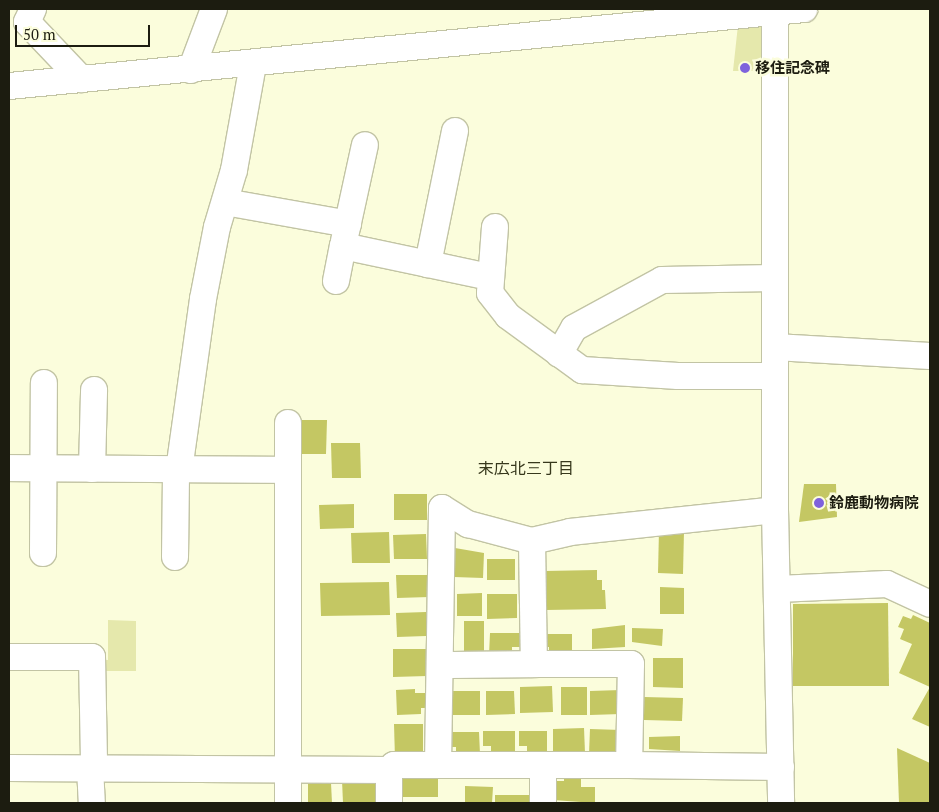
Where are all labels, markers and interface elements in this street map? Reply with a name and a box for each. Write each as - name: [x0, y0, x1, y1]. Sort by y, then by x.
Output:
- scale bar: [18, 15, 152, 47]
- text: 50 m: [23, 24, 56, 44]
- place label: 移住記念碑: [755, 59, 830, 77]
- marker: 移住記念碑: [739, 62, 751, 74]
- district label: 末広北三丁目: [478, 458, 574, 478]
- place label: 鈴鹿動物病院: [829, 494, 919, 512]
- marker: 鈴鹿動物病院: [813, 497, 825, 509]

